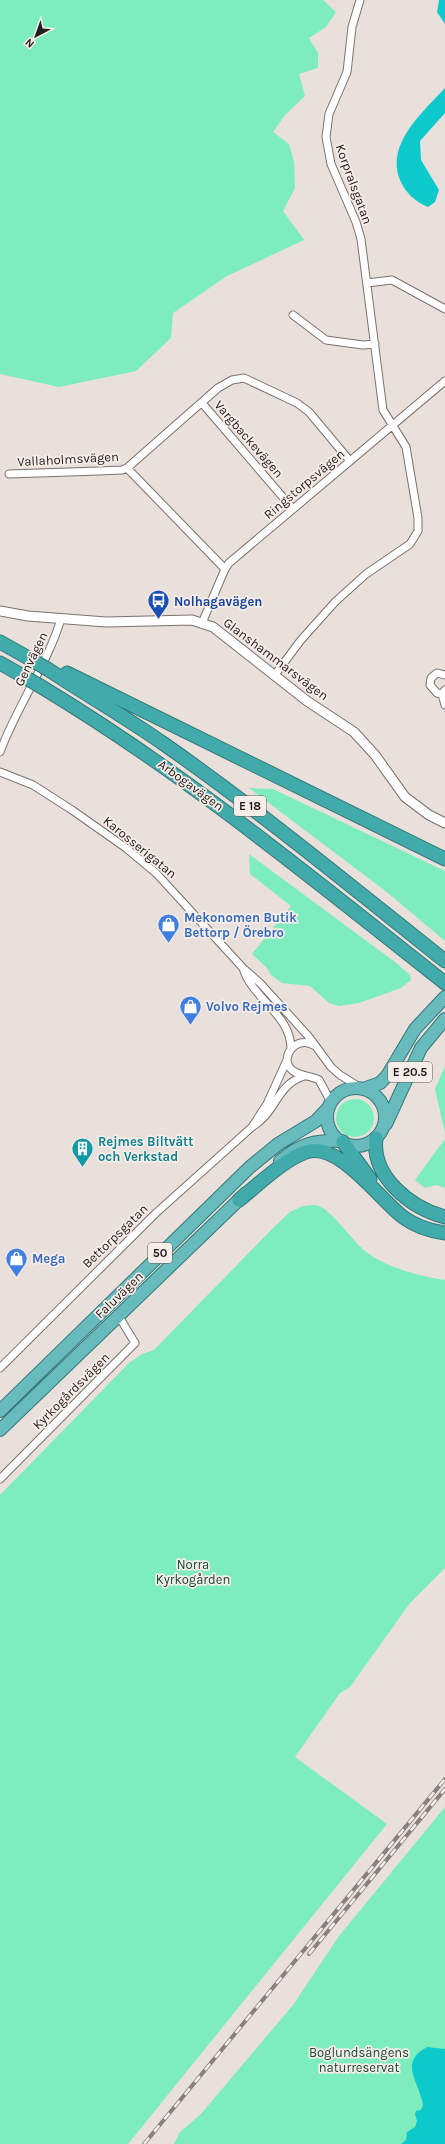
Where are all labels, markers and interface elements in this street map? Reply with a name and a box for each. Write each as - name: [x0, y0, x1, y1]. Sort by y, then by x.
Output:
- north arrow: [16, 16, 56, 56]
- text: N: [23, 36, 37, 51]
- street label: Korpralsgatan: [333, 142, 375, 226]
- street label: Vargbackevägen: [212, 397, 286, 481]
- street label: Ringstorpsvägen: [261, 446, 347, 522]
- street label: Vallaholmsvägen: [17, 449, 119, 469]
- bus stop icon: Nolhagavägen: [145, 588, 171, 621]
- place label: Nolhagavägen: [174, 594, 262, 609]
- street label: Glanshammarsvägen: [221, 615, 331, 703]
- street label: Genvägen: [11, 629, 51, 689]
- street label: Arbogavägen: [155, 756, 227, 814]
- road number: E 18: [234, 796, 266, 816]
- street label: Karosserigatan: [100, 813, 180, 881]
- place label: Mekonomen Butik Bettorp / Örebro: [184, 910, 297, 940]
- shop icon: Mekonomen Butik Bettorp / Örebro: [156, 911, 182, 944]
- shop icon: Volvo Rejmes: [177, 993, 203, 1026]
- place label: Volvo Rejmes: [206, 999, 288, 1014]
- road number: E 20.5: [388, 1062, 432, 1082]
- place label: Rejmes Biltvätt och Verkstad: [98, 1134, 193, 1164]
- building icon: Rejmes Biltvätt och Verkstad: [69, 1135, 95, 1168]
- street label: Bettorpsgatan: [79, 1201, 151, 1271]
- road number: 50: [148, 1243, 172, 1263]
- shop icon: Mega: [4, 1245, 30, 1278]
- place label: Mega: [32, 1251, 65, 1266]
- street label: Faluvägen: [92, 1269, 146, 1321]
- street label: Kyrkogårdsvägen: [30, 1350, 112, 1432]
- park label: Norra Kyrkogården: [156, 1557, 230, 1587]
- park label: Boglundsängens naturreservat: [309, 2045, 409, 2075]

